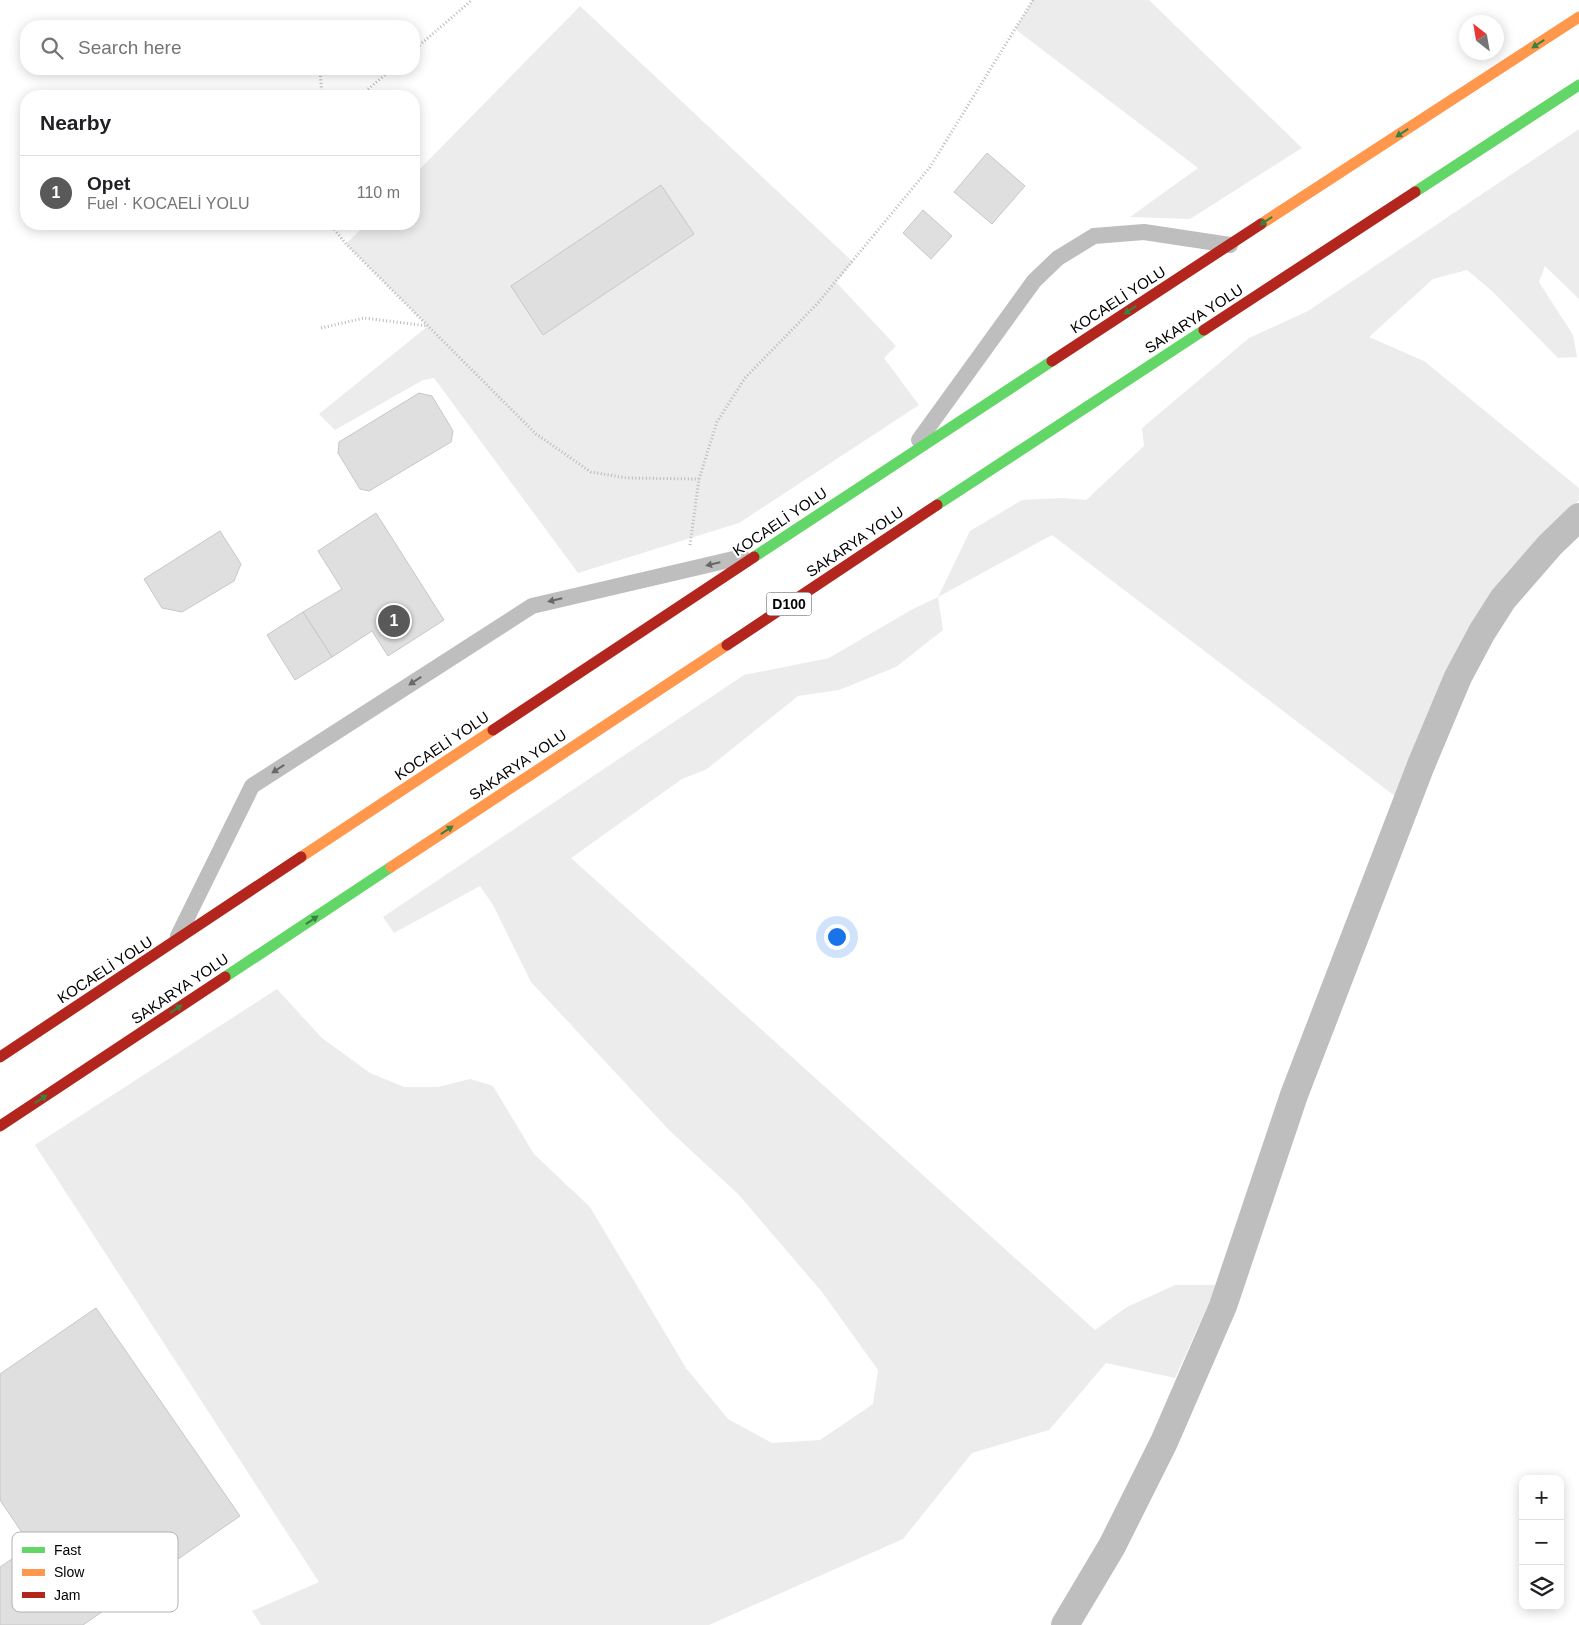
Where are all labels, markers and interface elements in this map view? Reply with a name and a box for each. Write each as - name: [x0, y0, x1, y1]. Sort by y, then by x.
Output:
- north arrow: [1459, 15, 1504, 60]
- search box: [20, 20, 420, 75]
- icon: search: [38, 34, 66, 62]
- text: Search here: [78, 37, 182, 58]
- one-way arrow: [1531, 39, 1545, 49]
- text: Nearby: [40, 111, 111, 134]
- one-way arrow: [1395, 128, 1409, 137]
- text: Opet: [87, 173, 130, 194]
- text: 1: [52, 184, 60, 201]
- text: 110 m: [357, 184, 400, 201]
- text: Fuel · KOCAELİ YOLU: [87, 195, 249, 212]
- one-way arrow: [1259, 217, 1273, 226]
- street label: KOCAELİ YOLU: [1067, 263, 1168, 337]
- street label: SAKARYA YOLU: [1142, 281, 1246, 357]
- one-way arrow: [1123, 305, 1137, 315]
- street label: KOCAELİ YOLU: [729, 484, 830, 559]
- street label: SAKARYA YOLU: [803, 503, 906, 580]
- one-way arrow: [706, 560, 721, 568]
- road number: D100: [766, 592, 812, 616]
- one-way arrow: [547, 596, 562, 604]
- pin: 1: [378, 602, 410, 640]
- one-way arrow: [408, 676, 422, 686]
- street label: KOCAELİ YOLU: [391, 708, 492, 783]
- street label: SAKARYA YOLU: [466, 726, 569, 803]
- one-way arrow: [272, 764, 285, 773]
- one-way arrow: [440, 825, 454, 835]
- one-way arrow: [305, 915, 318, 924]
- your location: [824, 924, 850, 950]
- street label: KOCAELİ YOLU: [54, 933, 155, 1007]
- street label: SAKARYA YOLU: [128, 950, 231, 1027]
- one-way arrow: [169, 1004, 183, 1014]
- one-way arrow: [34, 1094, 47, 1104]
- map controls: [1519, 1475, 1564, 1610]
- button: +: [1519, 1475, 1564, 1520]
- button: −: [1519, 1520, 1564, 1565]
- legend: [12, 1532, 178, 1612]
- text: Fast: [54, 1542, 81, 1558]
- text: Slow: [54, 1564, 85, 1580]
- button: layers: [1519, 1565, 1564, 1610]
- text: Jam: [54, 1587, 80, 1603]

